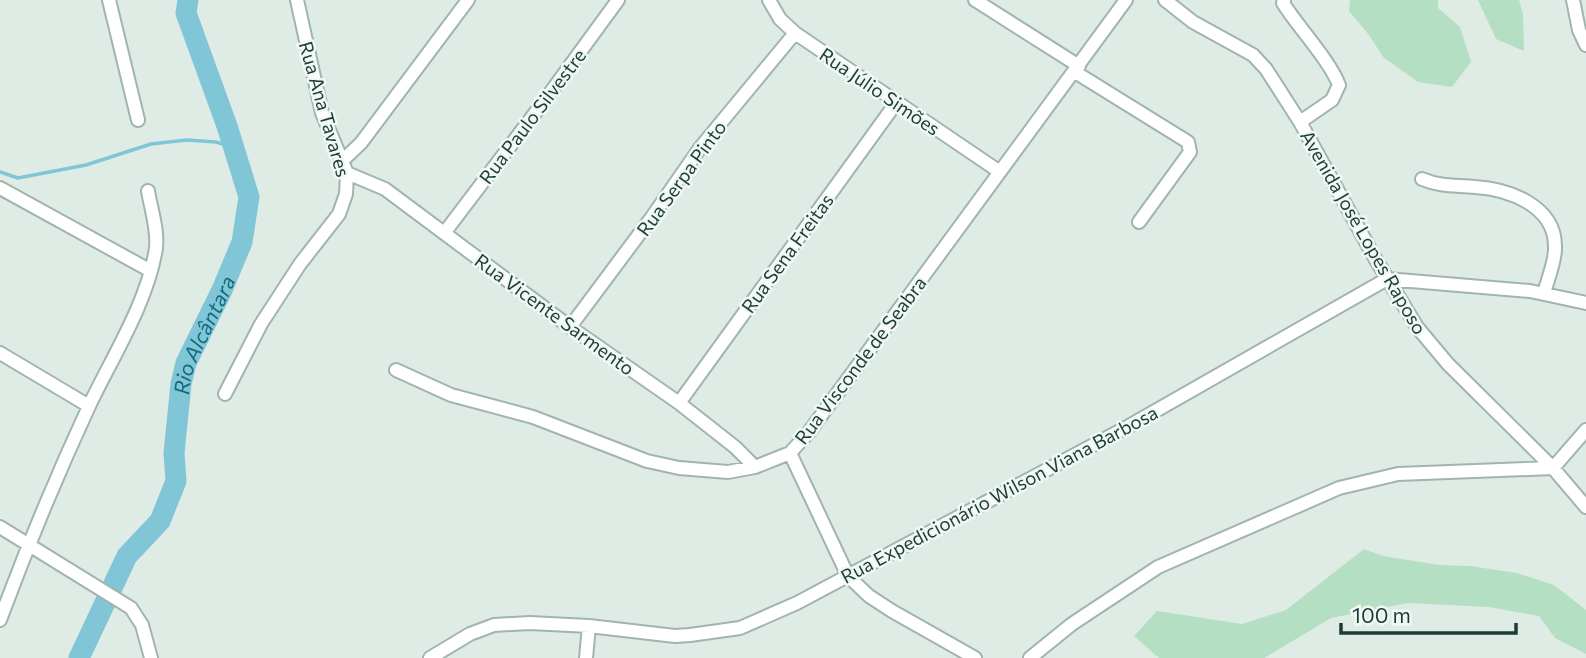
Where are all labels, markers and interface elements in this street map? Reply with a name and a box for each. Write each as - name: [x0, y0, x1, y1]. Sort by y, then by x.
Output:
- street label: Rua Ana Tavares: [295, 39, 355, 179]
- street label: Rua Júlio Simões: [815, 42, 945, 140]
- street label: Rua Paulo Silvestre: [474, 44, 590, 188]
- street label: Rua Serpa Pinto: [631, 116, 731, 240]
- street label: Avenida José Lopes Raposo: [1296, 126, 1432, 338]
- street label: Rua Sena Freitas: [736, 189, 838, 317]
- street label: Rua Vicente Sarmento: [471, 248, 639, 380]
- water label: Rio Alcântara: [168, 272, 239, 396]
- street label: Rua Visconde de Seabra: [789, 272, 931, 448]
- street label: Rua Expedicionário Wilson Viana Barbosa: [836, 400, 1162, 588]
- scale bar: [1341, 592, 1516, 636]
- text: 100 m: [1352, 602, 1411, 627]

